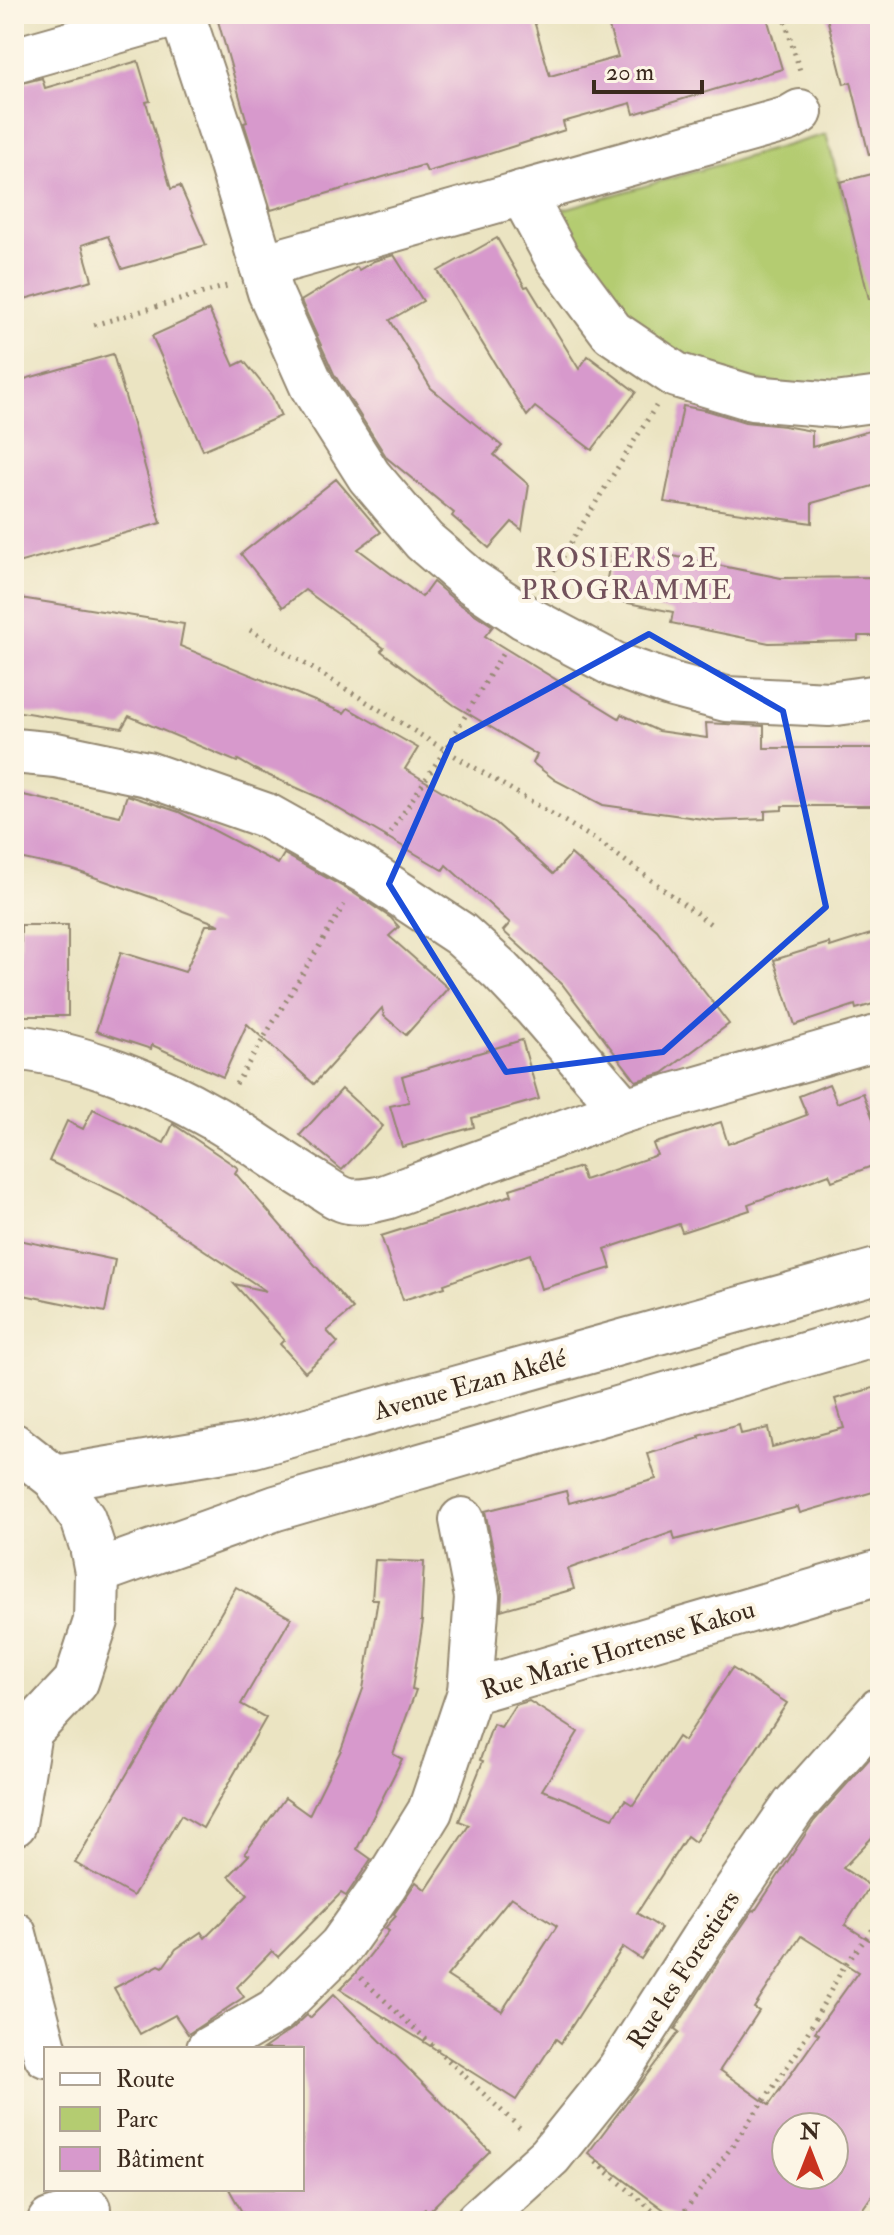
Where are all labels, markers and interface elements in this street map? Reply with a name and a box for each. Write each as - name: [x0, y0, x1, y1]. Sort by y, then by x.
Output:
- scale bar: [594, 44, 702, 94]
- text: 20 m: [606, 57, 655, 88]
- district label: ROSIERS 2E PROGRAMME: [521, 541, 733, 608]
- street label: Avenue Ezan Akélé: [369, 1342, 570, 1428]
- street label: Rue Marie Hortense Kakou: [477, 1593, 759, 1707]
- street label: Rue les Forestiers: [621, 1885, 747, 2055]
- legend: [44, 2047, 304, 2191]
- text: Route: [116, 2064, 175, 2095]
- text: Parc: [116, 2104, 158, 2135]
- north arrow: [770, 2111, 850, 2191]
- text: N: [799, 2118, 820, 2146]
- text: Bâtiment: [116, 2144, 205, 2175]

